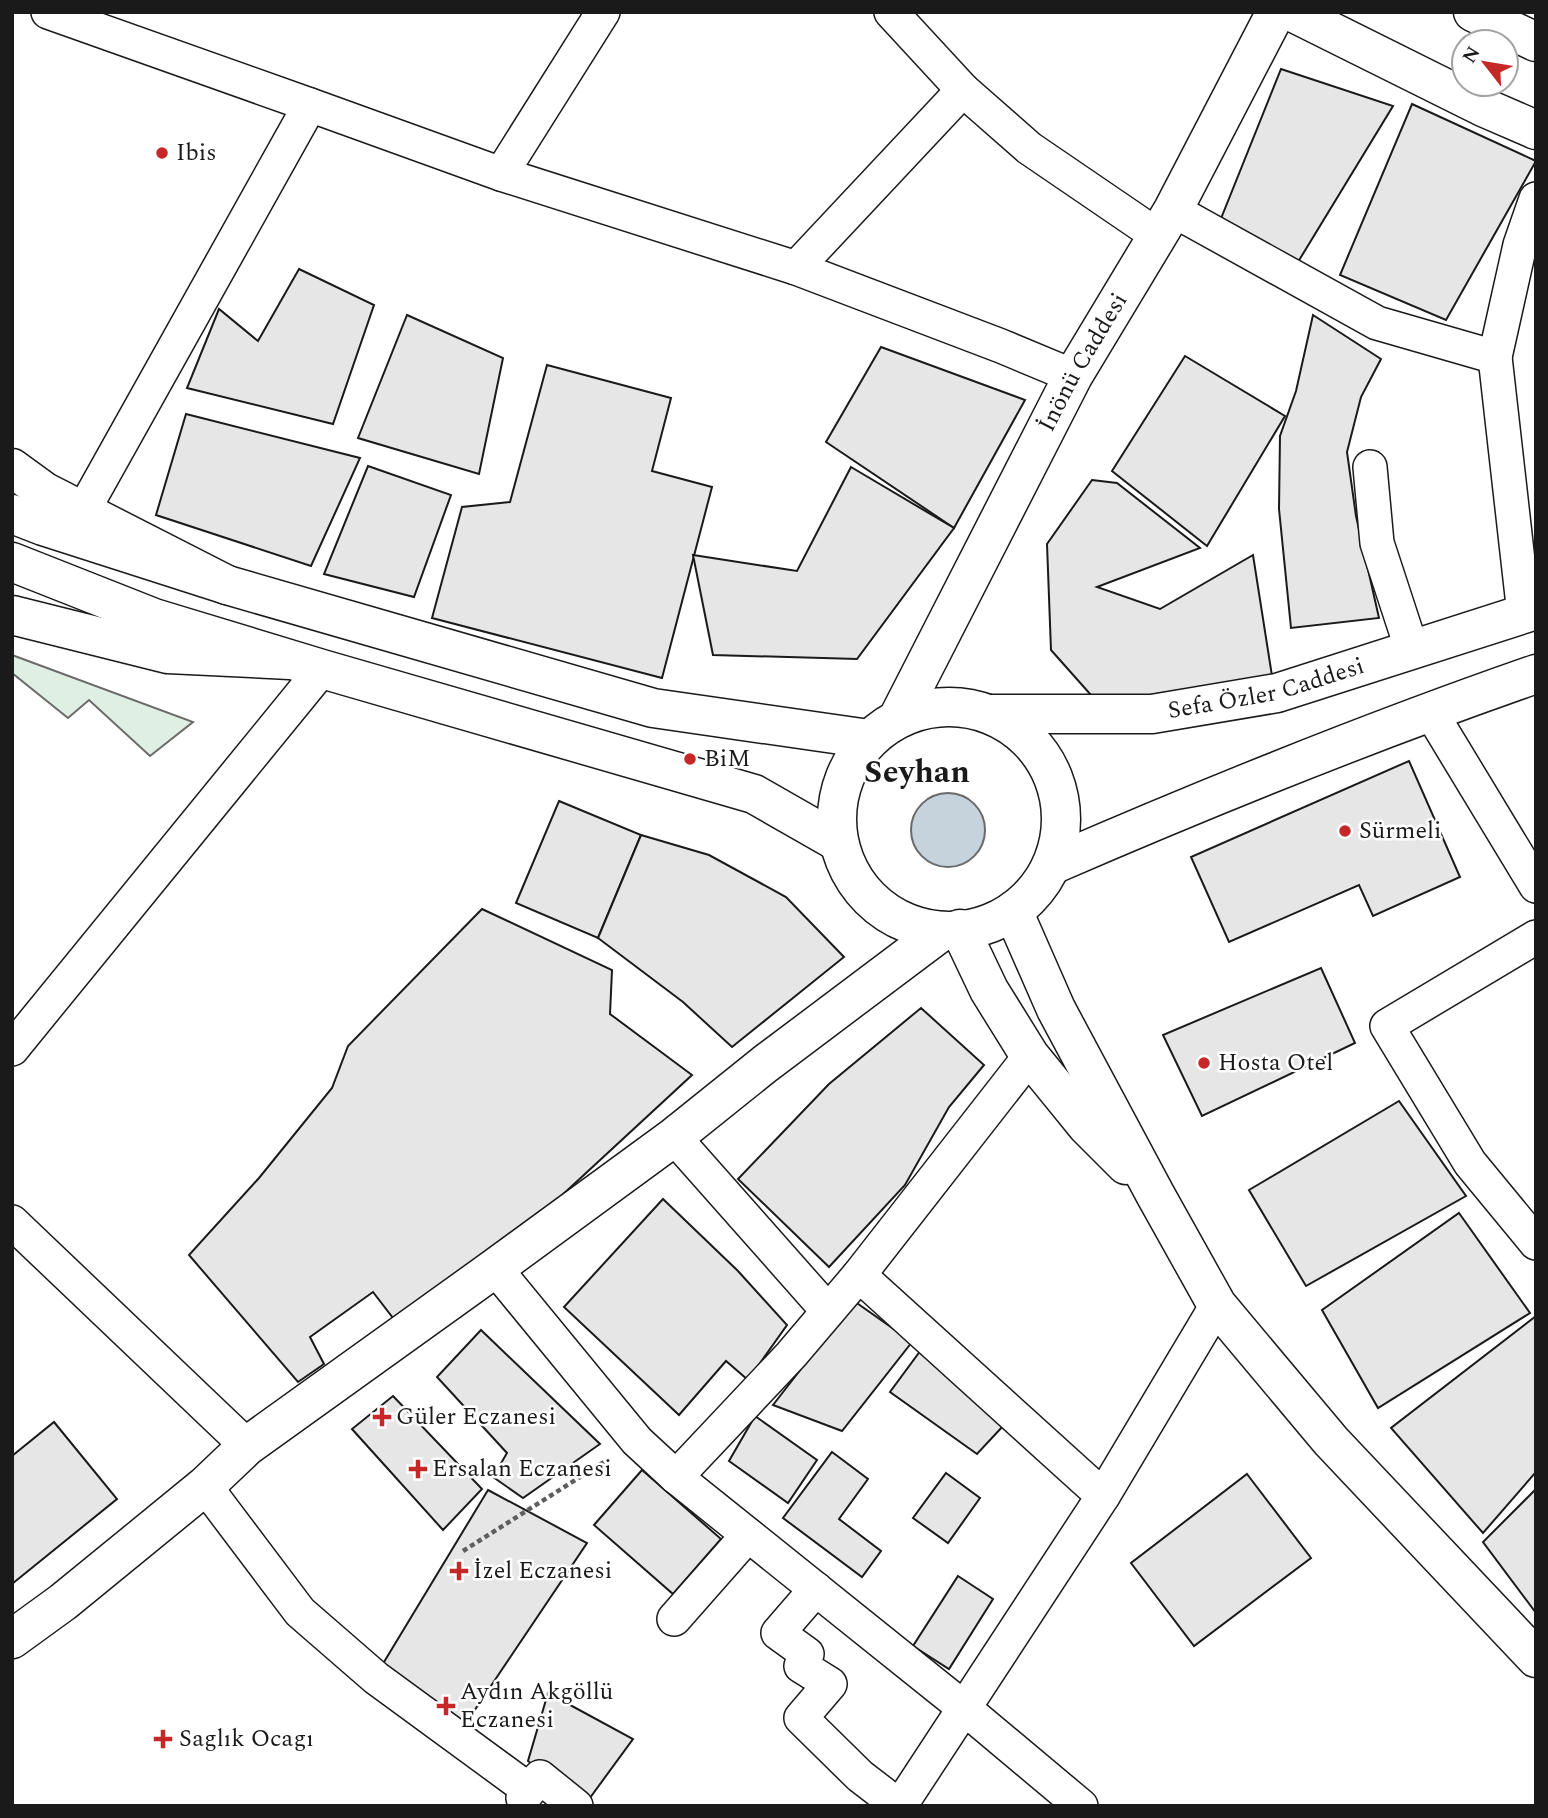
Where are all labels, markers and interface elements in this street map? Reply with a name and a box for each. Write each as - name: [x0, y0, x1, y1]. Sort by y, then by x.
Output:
- north arrow: [1450, 28, 1520, 98]
- text: N: [1455, 41, 1488, 69]
- place label: Ibis: [176, 135, 217, 171]
- marker: Ibis: [154, 145, 170, 161]
- street label: İnönü Caddesi: [1029, 286, 1137, 438]
- street label: Sefa Özler Caddesi: [1165, 648, 1369, 729]
- place label: BiM: [704, 741, 750, 777]
- district label: Seyhan: [864, 748, 970, 797]
- marker: BiM: [682, 751, 698, 767]
- place label: Sürmeli: [1359, 813, 1442, 849]
- marker: Sürmeli: [1337, 823, 1353, 839]
- place label: Hosta Otel: [1218, 1045, 1333, 1081]
- marker: Hosta Otel: [1196, 1055, 1212, 1071]
- place label: Güler Eczanesi: [396, 1399, 556, 1435]
- marker: Güler Eczanesi: [374, 1409, 390, 1425]
- place label: Ersalan Eczanesi: [432, 1451, 612, 1487]
- marker: Ersalan Eczanesi: [410, 1461, 426, 1477]
- place label: İzel Eczanesi: [473, 1553, 612, 1589]
- marker: İzel Eczanesi: [451, 1563, 467, 1579]
- place label: Aydın Akgöllü Eczanesi: [460, 1674, 613, 1738]
- marker: Aydın Akgöllü Eczanesi: [438, 1698, 454, 1714]
- place label: Saglık Ocagı: [179, 1721, 314, 1757]
- marker: Saglık Ocagı: [153, 1729, 173, 1749]

